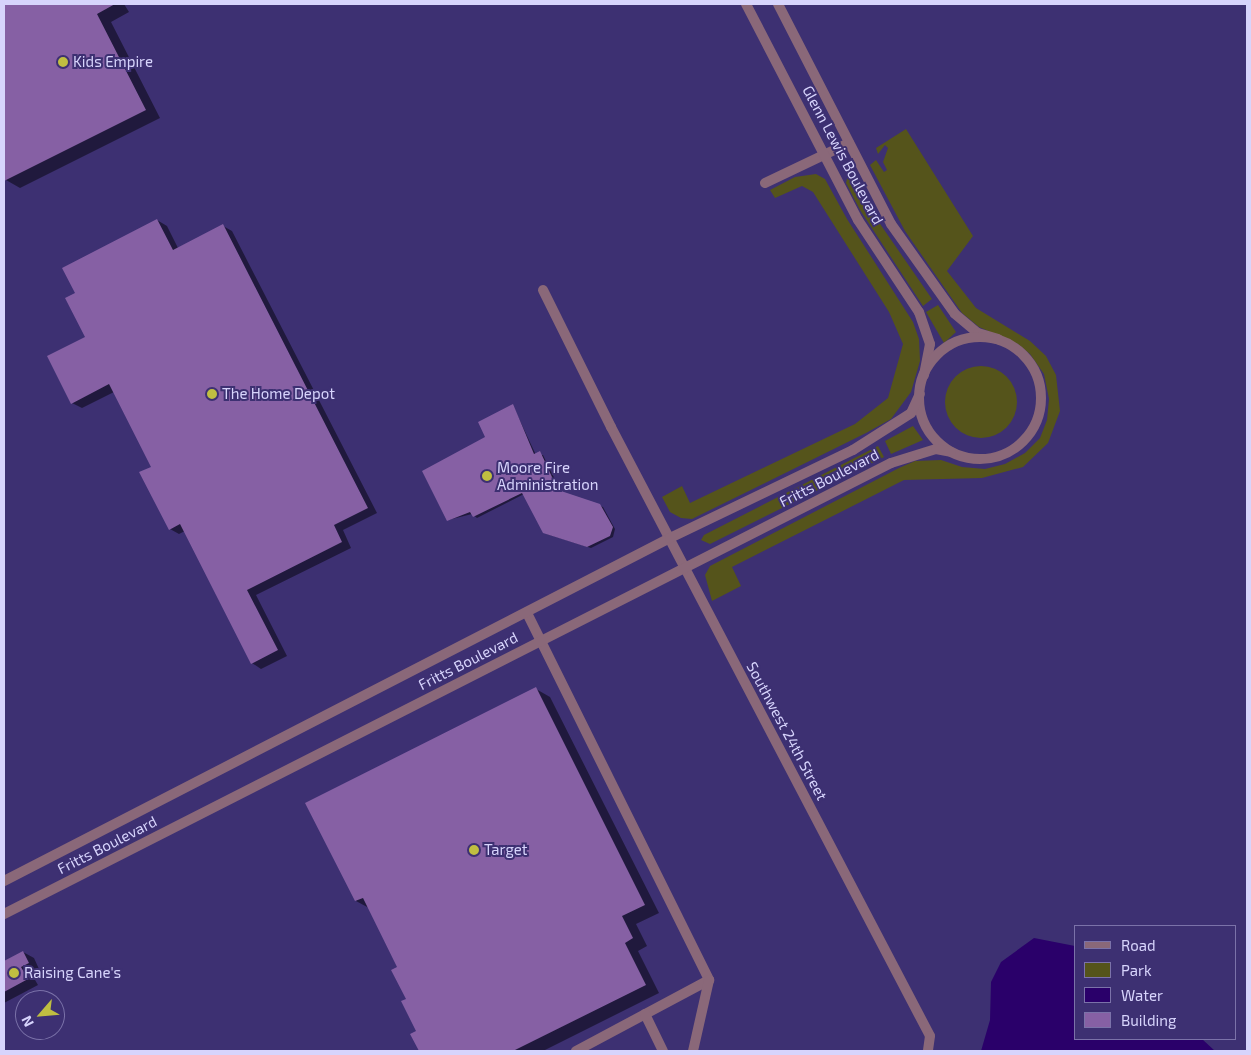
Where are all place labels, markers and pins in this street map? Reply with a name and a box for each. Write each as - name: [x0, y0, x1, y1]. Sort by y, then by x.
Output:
- place label: Kids Empire: [73, 53, 153, 71]
- marker: Kids Empire: [57, 56, 69, 68]
- place label: The Home Depot: [222, 385, 335, 403]
- marker: The Home Depot: [206, 388, 218, 400]
- place label: Moore Fire Administration: [497, 458, 598, 493]
- marker: Moore Fire Administration: [481, 470, 493, 482]
- place label: Target: [484, 841, 528, 859]
- marker: Target: [468, 844, 480, 856]
- place label: Raising Cane's: [24, 964, 121, 982]
- marker: Raising Cane's: [8, 967, 20, 979]

